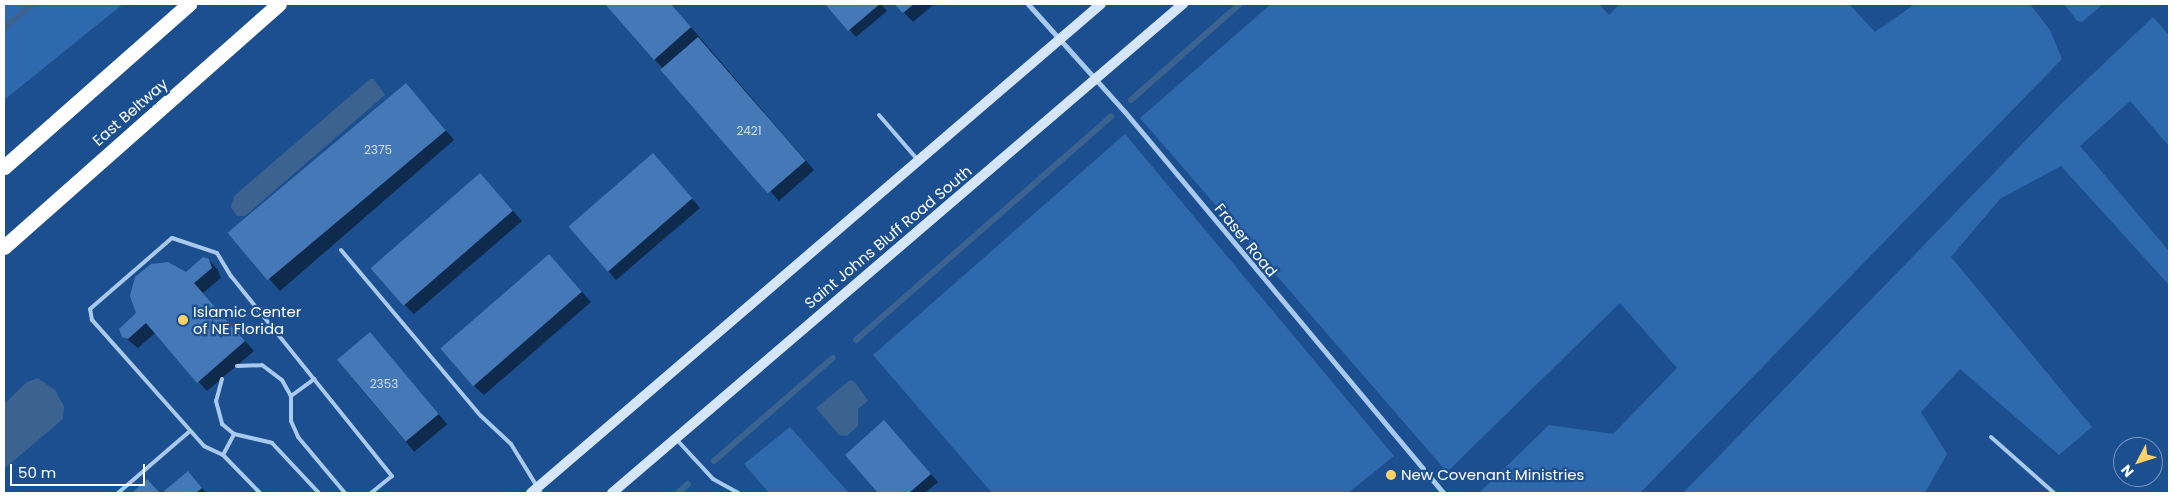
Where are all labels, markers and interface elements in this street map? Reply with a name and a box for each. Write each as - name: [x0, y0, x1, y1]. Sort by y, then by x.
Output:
- street label: East Beltway: [89, 74, 171, 150]
- house number: 2421: [736, 124, 762, 138]
- house number: 2375: [364, 143, 392, 157]
- street label: Saint Johns Bluff Road South: [801, 162, 975, 312]
- street label: Fraser Road: [1211, 200, 1281, 280]
- place label: Islamic Center of NE Florida: [193, 302, 301, 337]
- marker: Islamic Center of NE Florida: [177, 314, 189, 326]
- house number: 2353: [370, 377, 398, 391]
- north arrow: [2113, 437, 2163, 487]
- scale bar: [12, 454, 148, 486]
- text: N: [2116, 461, 2138, 481]
- text: 50 m: [18, 462, 56, 483]
- place label: New Covenant Ministries: [1401, 466, 1584, 484]
- marker: New Covenant Ministries: [1385, 469, 1397, 481]

